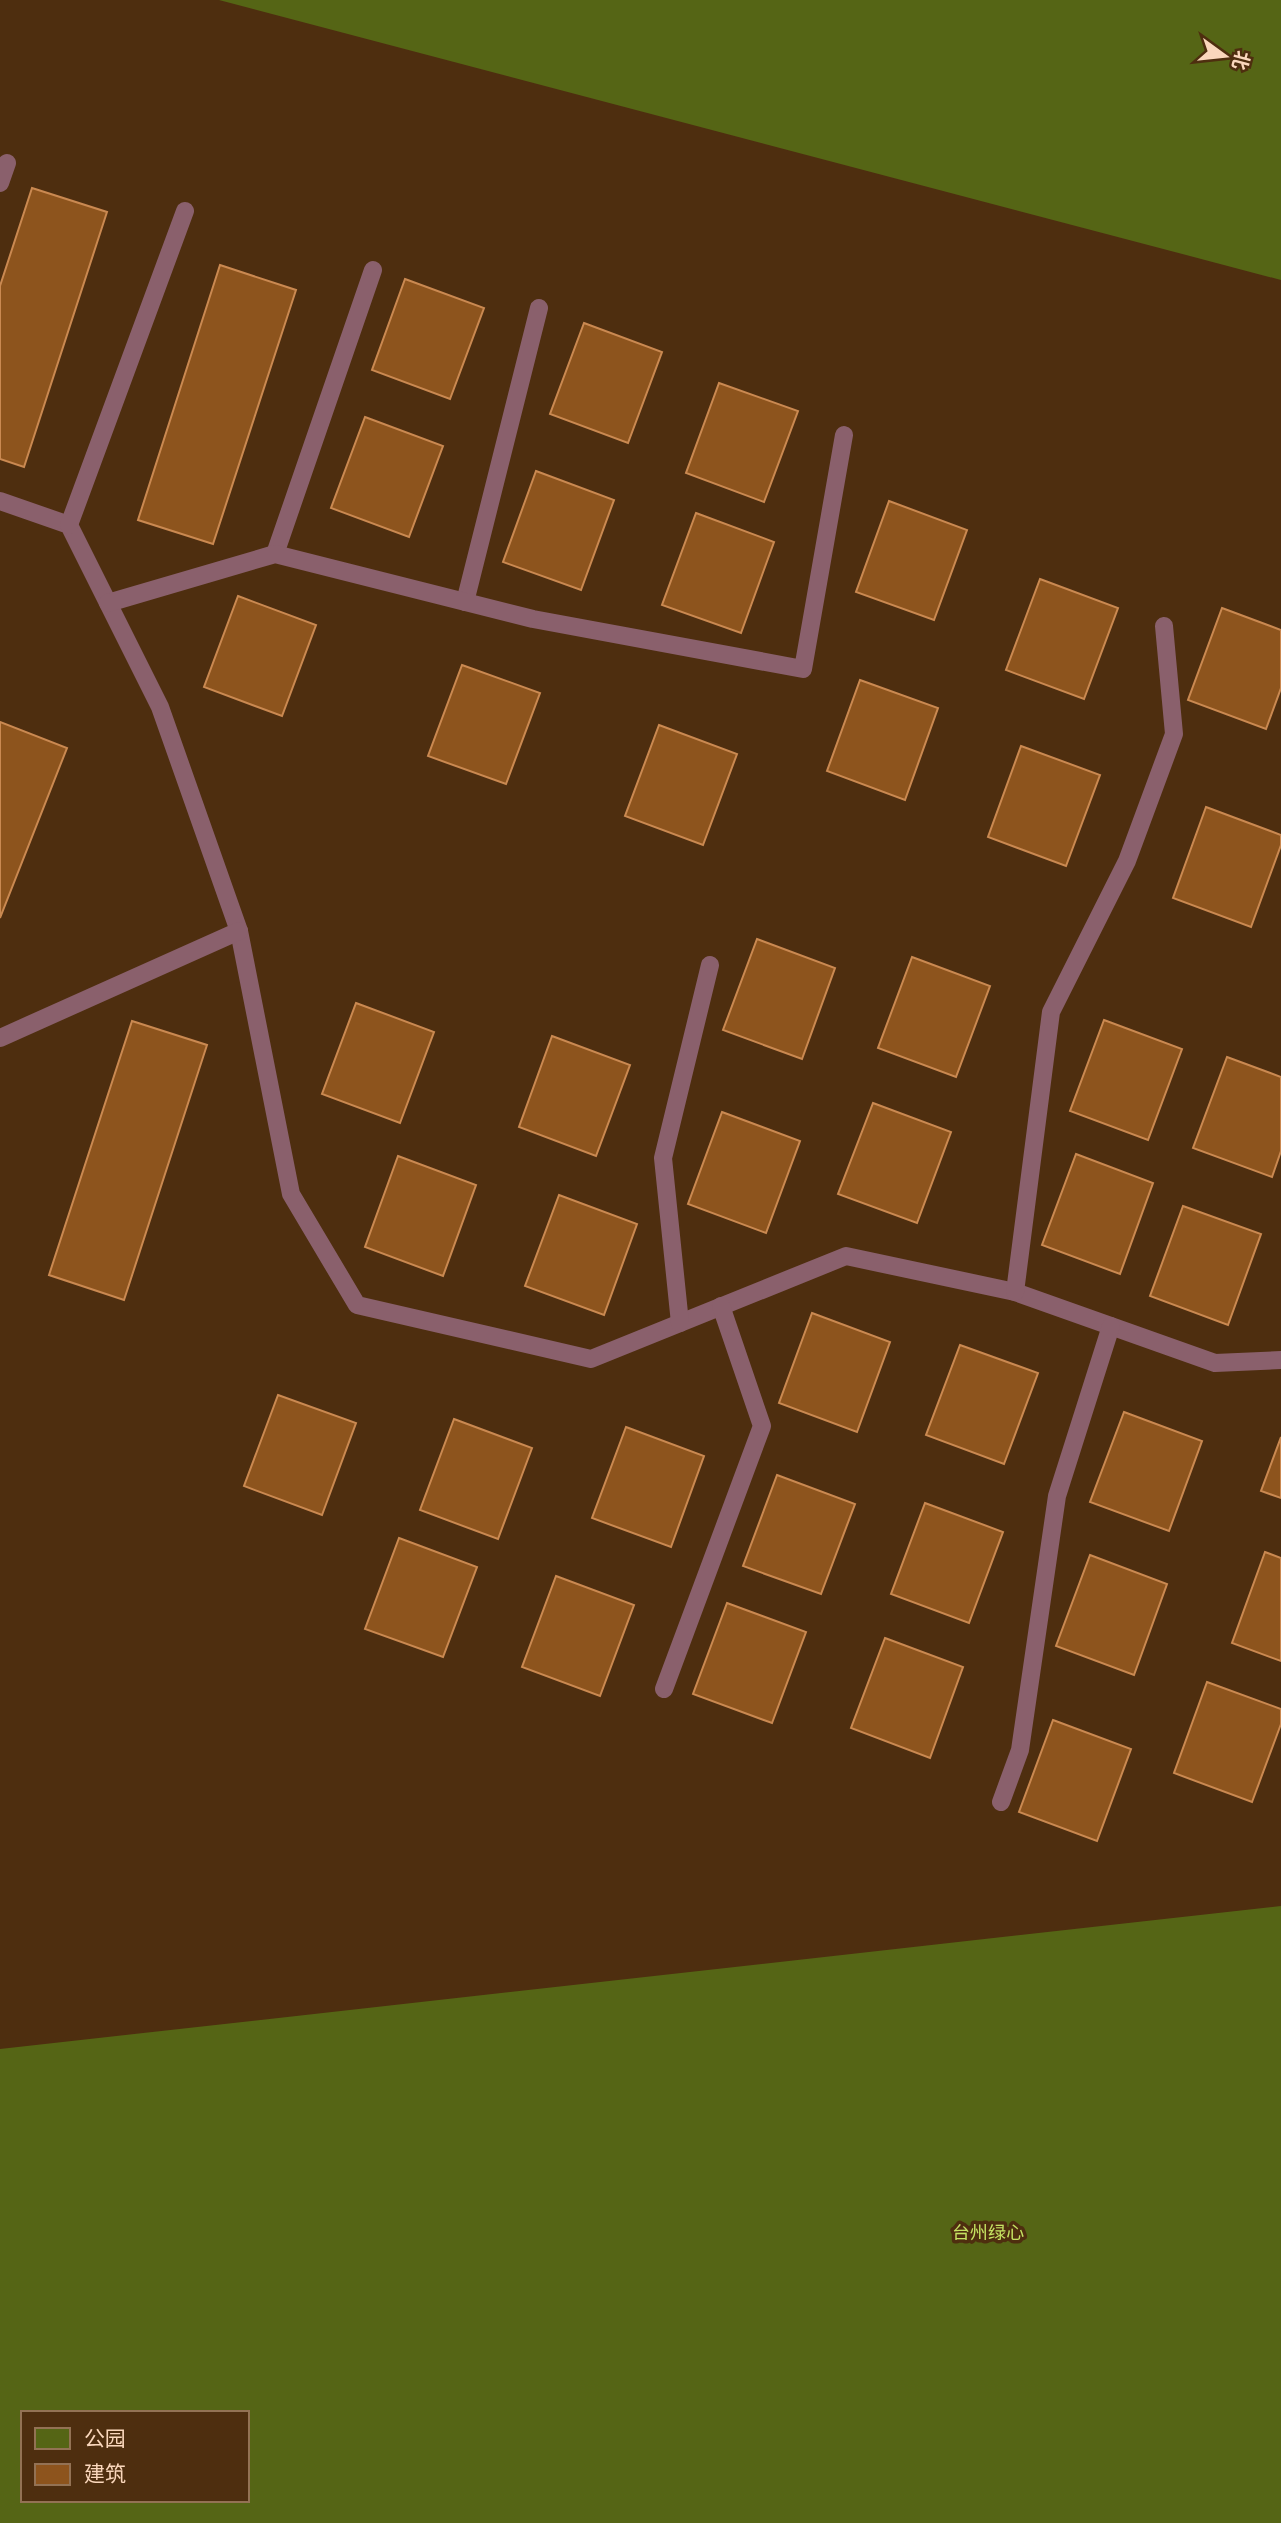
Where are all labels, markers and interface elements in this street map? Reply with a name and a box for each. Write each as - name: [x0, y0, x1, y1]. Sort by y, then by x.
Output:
- north arrow: [1190, 21, 1260, 91]
- text: 北: [1226, 48, 1256, 73]
- park label: 台州绿心: [952, 2220, 1024, 2244]
- legend: [21, 2411, 248, 2502]
- text: 公园: [84, 2424, 126, 2452]
- text: 建筑: [84, 2459, 126, 2487]

